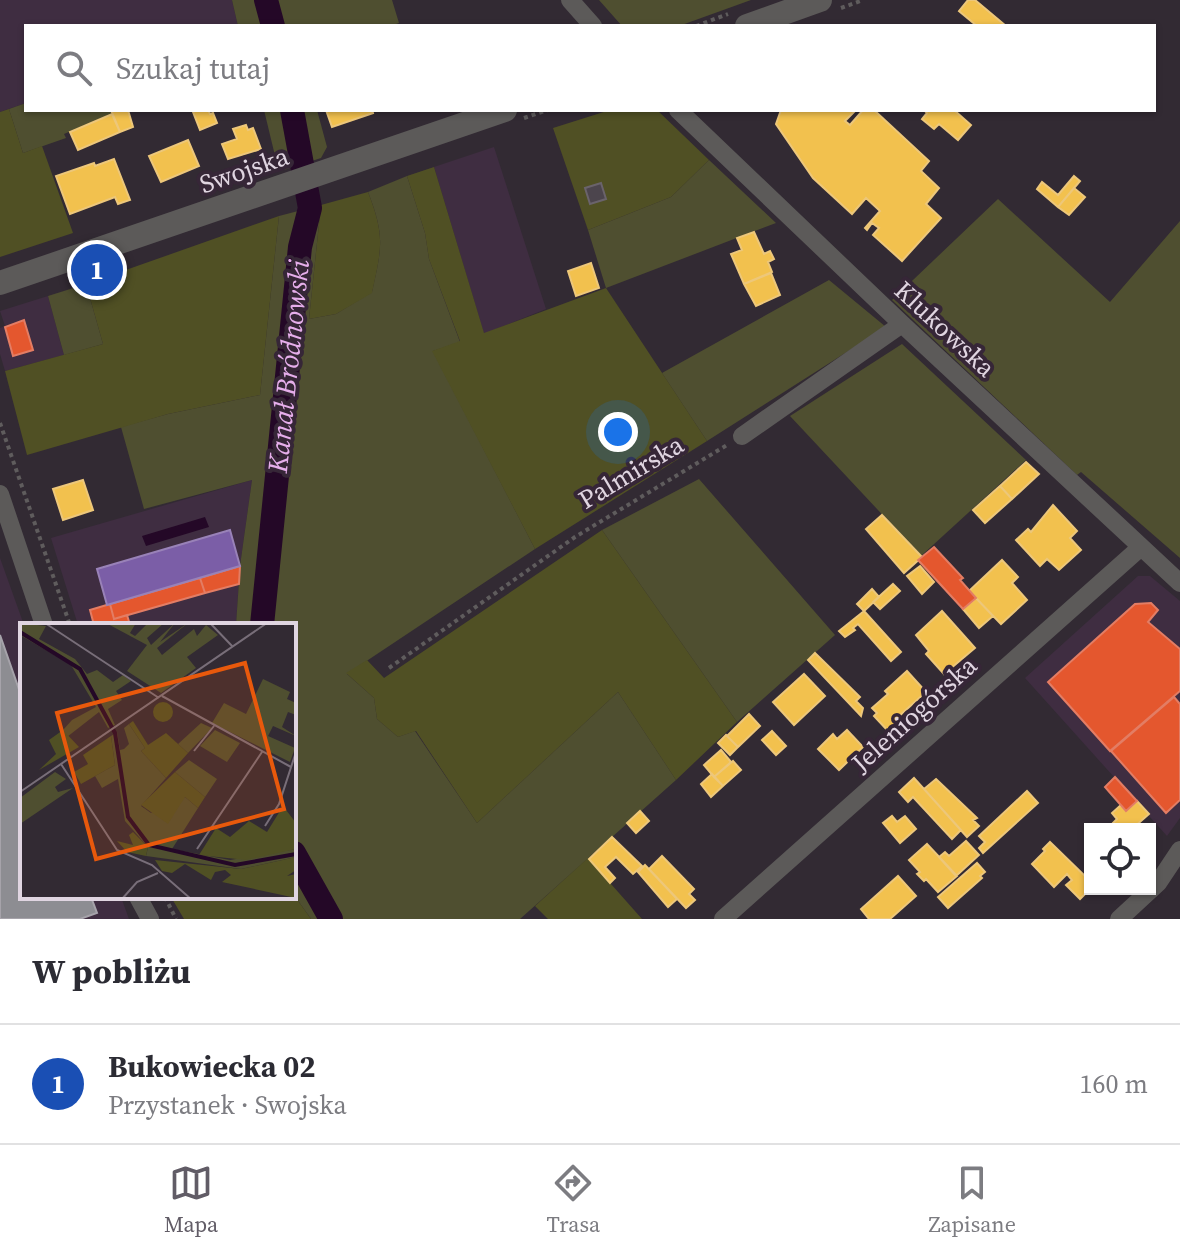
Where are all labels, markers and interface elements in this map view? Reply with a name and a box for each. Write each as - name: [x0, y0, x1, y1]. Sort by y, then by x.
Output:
- search box: [24, 24, 1156, 112]
- icon: search: [52, 46, 96, 90]
- text: Szukaj tutaj: [116, 48, 270, 89]
- street label: Swojska: [195, 138, 294, 202]
- pin: 1: [71, 240, 123, 300]
- water label: Kanał Bródnowski: [258, 257, 318, 476]
- street label: Klukowska: [887, 273, 1004, 386]
- your location: [598, 412, 638, 452]
- street label: Palmirska: [572, 426, 691, 517]
- inset map: [20, 623, 296, 899]
- street label: Jeleniogórska: [843, 647, 985, 781]
- map controls: [1084, 823, 1156, 895]
- button: locate: [1084, 823, 1156, 895]
- text: W pobliżu: [32, 948, 191, 994]
- text: Bukowiecka 02: [108, 1046, 316, 1087]
- text: 1: [51, 1066, 65, 1102]
- text: 160 m: [1080, 1066, 1148, 1102]
- text: Przystanek · Swojska: [108, 1087, 347, 1123]
- tab: Mapa: [164, 1161, 218, 1239]
- tab: Trasa: [547, 1161, 600, 1239]
- tab: Zapisane: [928, 1161, 1016, 1239]

